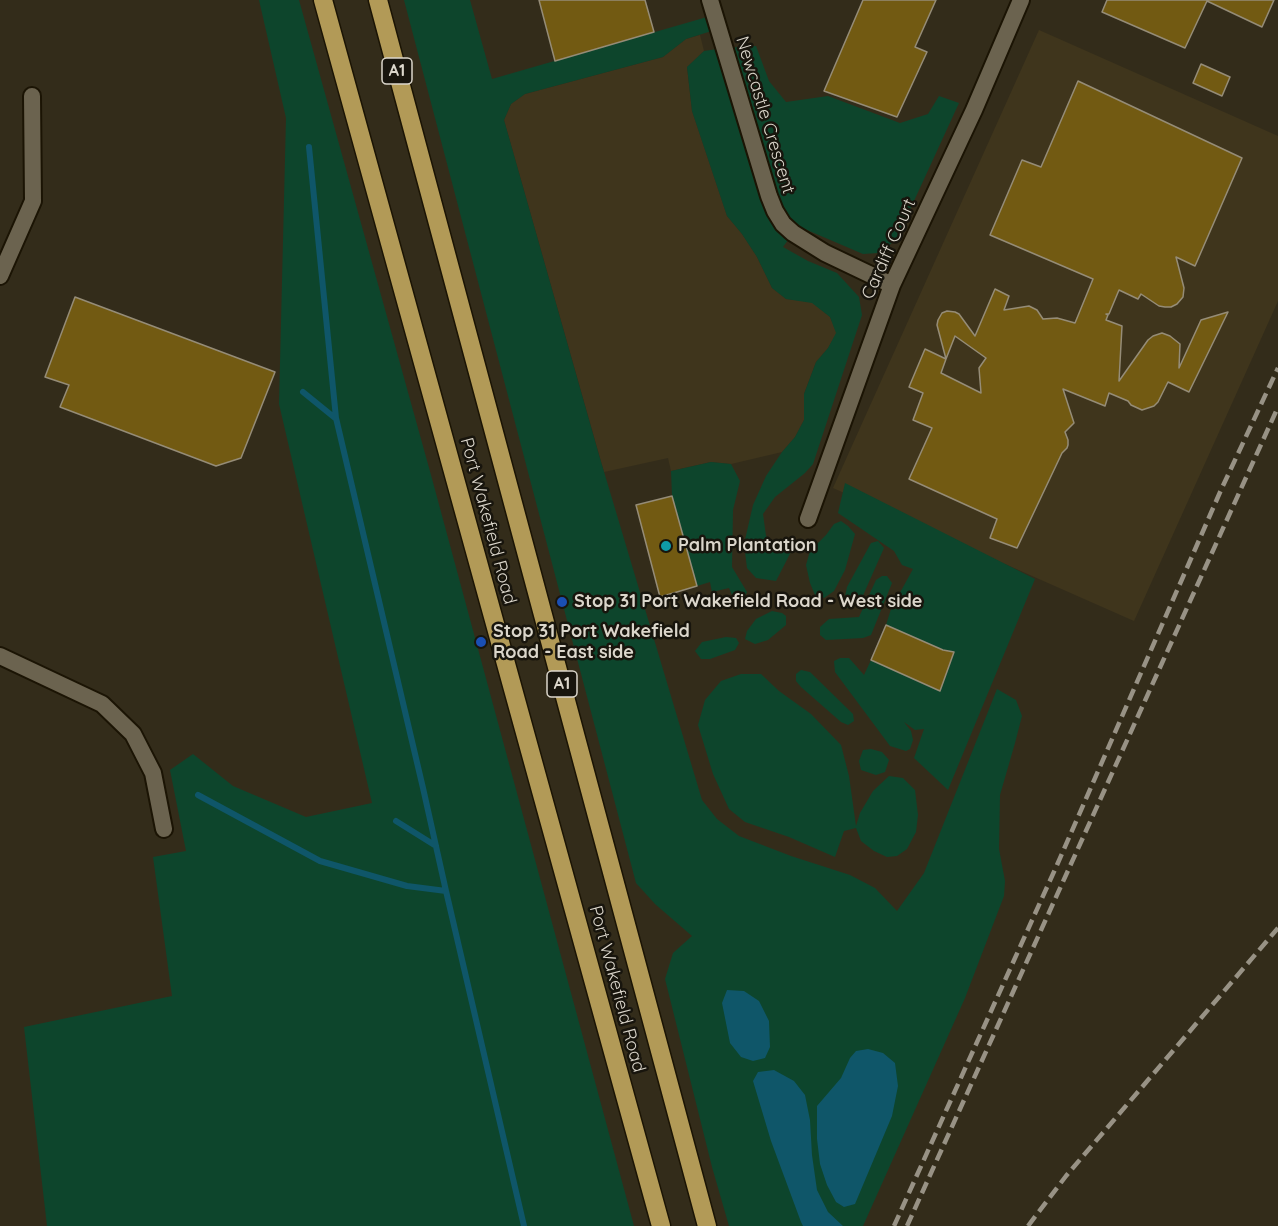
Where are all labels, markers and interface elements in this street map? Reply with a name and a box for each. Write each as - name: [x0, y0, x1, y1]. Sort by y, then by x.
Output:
- street label: Newcastle Crescent: [731, 34, 799, 196]
- road number: A1: [382, 58, 412, 84]
- street label: Cardiff Court: [857, 195, 921, 303]
- street label: Port Wakefield Road: [455, 435, 521, 607]
- place label: Palm Plantation: [678, 535, 817, 557]
- marker: Palm Plantation: [659, 539, 673, 553]
- place label: Stop 31 Port Wakefield Road - West side: [574, 591, 922, 613]
- marker: Stop 31 Port Wakefield Road - West side: [555, 595, 569, 609]
- place label: Stop 31 Port Wakefield Road - East side: [493, 621, 690, 664]
- marker: Stop 31 Port Wakefield Road - East side: [474, 635, 488, 649]
- road number: A1: [547, 671, 577, 697]
- street label: Port Wakefield Road: [584, 903, 650, 1075]

